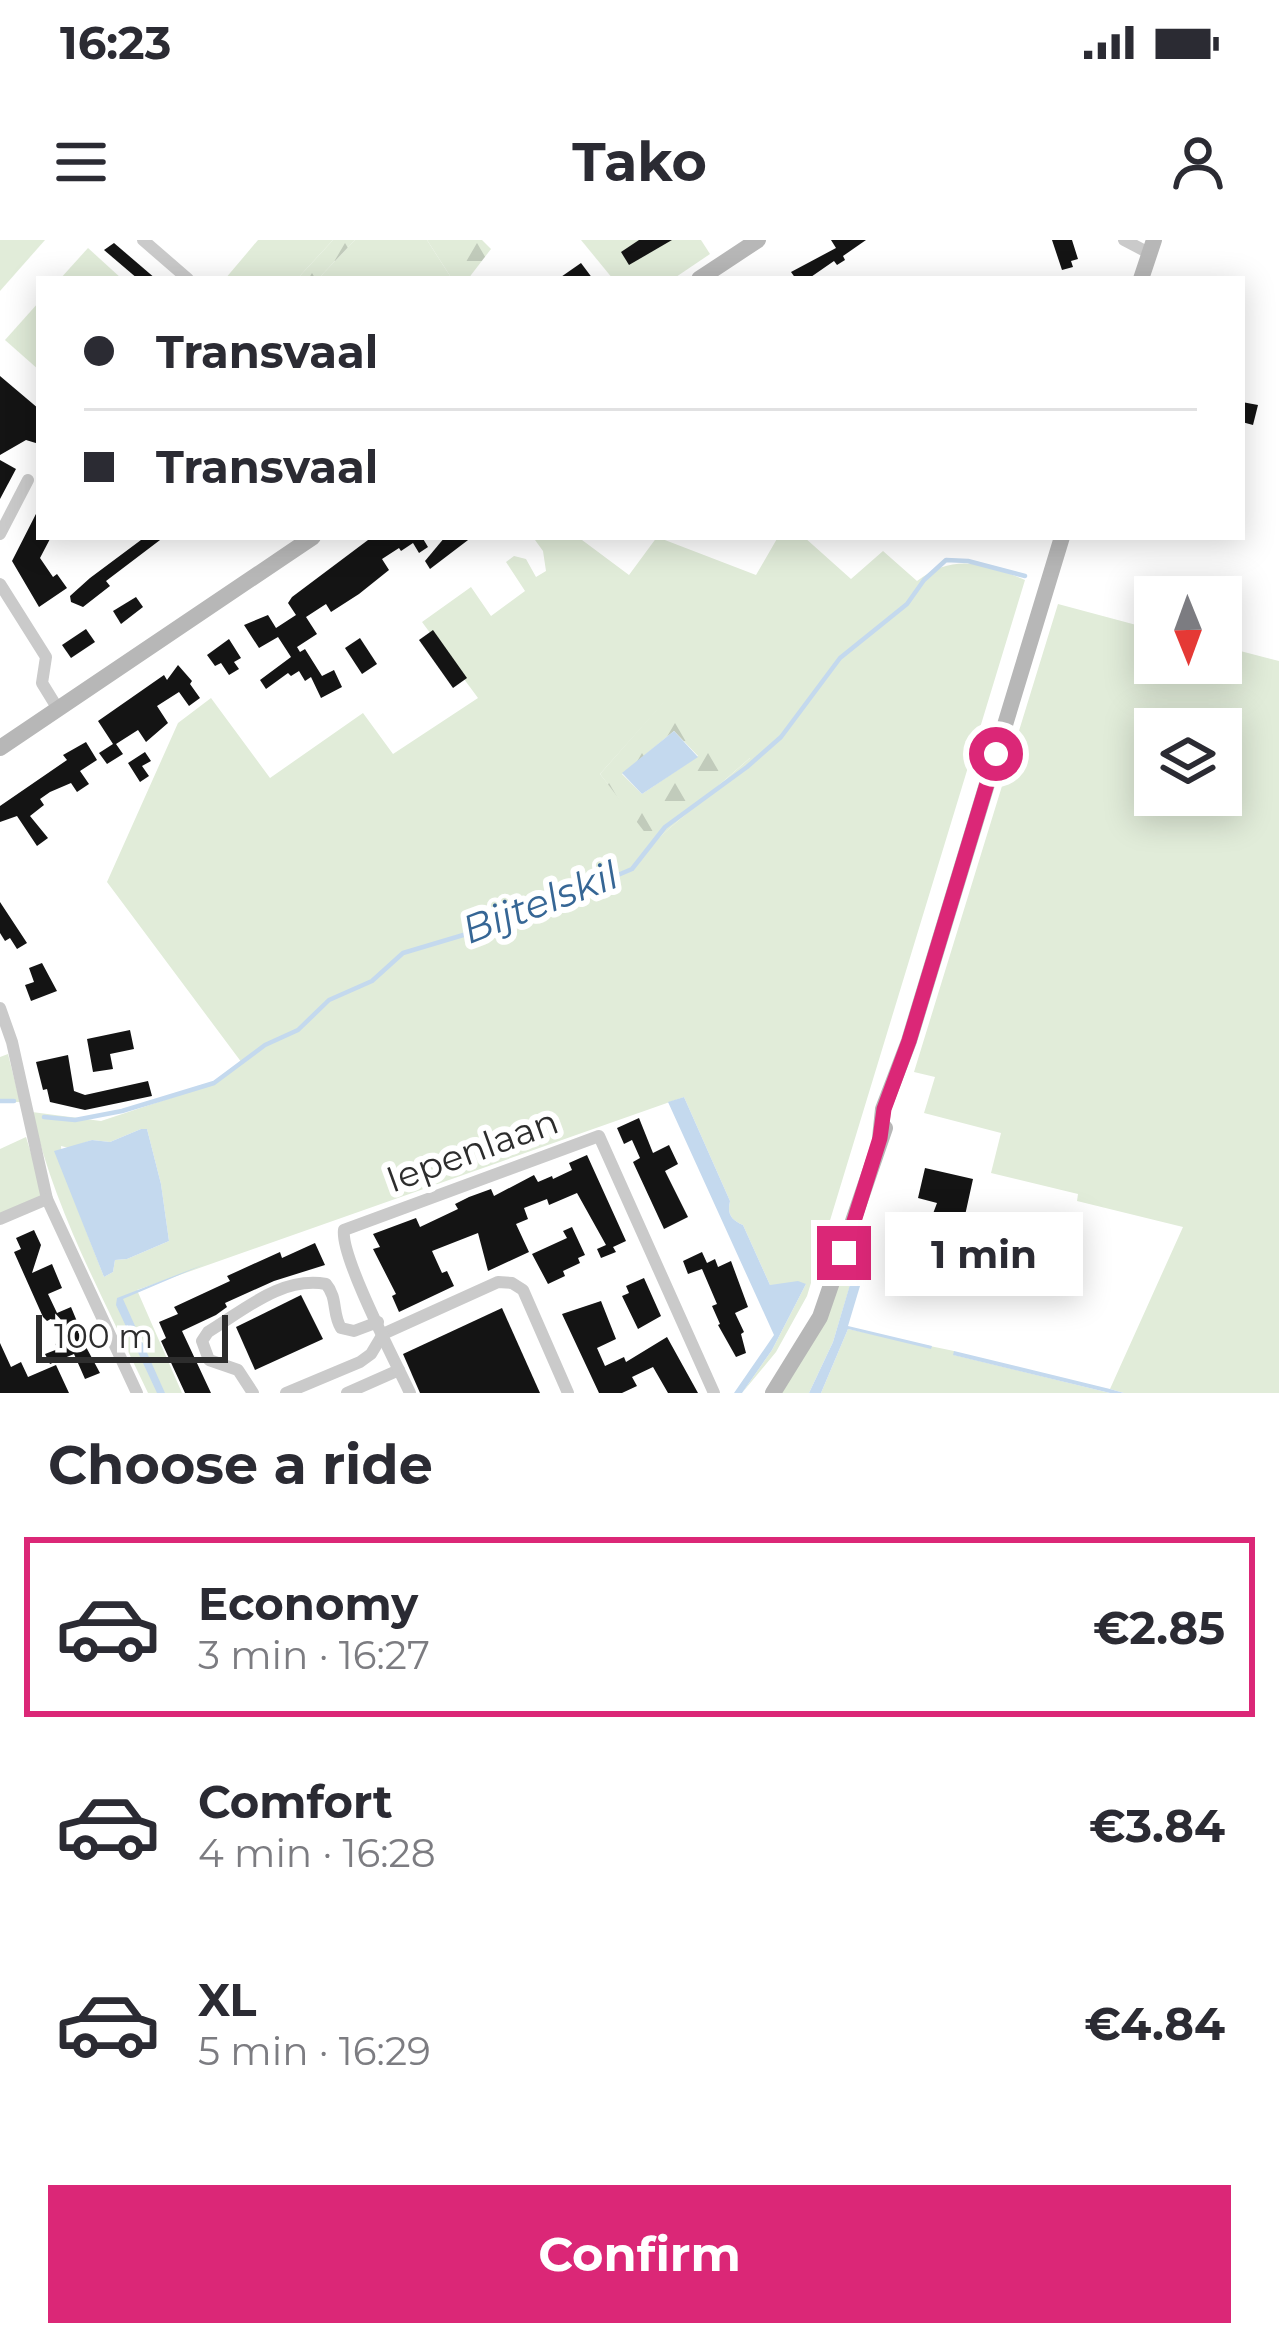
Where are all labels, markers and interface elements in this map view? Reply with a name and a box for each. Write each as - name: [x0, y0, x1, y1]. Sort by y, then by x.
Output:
- text: 16:23: [60, 15, 171, 70]
- icon: menu: [48, 129, 114, 195]
- text: Tako: [572, 129, 707, 195]
- icon: person: [1165, 129, 1231, 195]
- text: Transvaal: [156, 324, 378, 379]
- text: Transvaal: [156, 439, 378, 494]
- north arrow: [1134, 576, 1242, 684]
- map controls: [1134, 576, 1242, 816]
- button: layers: [1134, 708, 1242, 816]
- route start: [969, 727, 1023, 781]
- water label: Bijtelskil: [455, 850, 625, 954]
- street label: Iepenlaan: [380, 1099, 564, 1201]
- callout: 1 min: [886, 1211, 1084, 1295]
- route end: [817, 1226, 871, 1280]
- text: 1 min: [931, 1230, 1037, 1278]
- scale bar: [36, 1309, 228, 1362]
- text: 100 m: [54, 1316, 153, 1356]
- text: Choose a ride: [48, 1432, 433, 1498]
- icon: car: [54, 1573, 162, 1681]
- text: Economy: [198, 1576, 418, 1631]
- text: €2.85: [1093, 1600, 1225, 1655]
- text: 3 min · 16:27: [198, 1631, 430, 1679]
- icon: car: [54, 1771, 162, 1879]
- text: Comfort: [198, 1774, 393, 1829]
- text: €3.84: [1089, 1798, 1225, 1853]
- text: 4 min · 16:28: [198, 1829, 436, 1877]
- icon: car: [54, 1969, 162, 2077]
- text: XL: [198, 1972, 256, 2027]
- text: €4.84: [1084, 1996, 1225, 2051]
- text: 5 min · 16:29: [198, 2027, 431, 2075]
- button: Confirm: [48, 2185, 1231, 2323]

